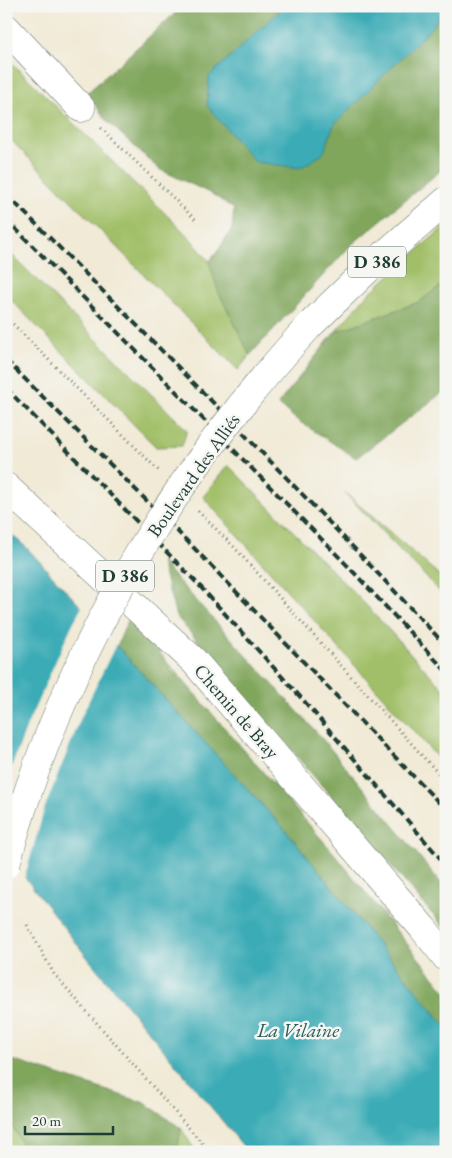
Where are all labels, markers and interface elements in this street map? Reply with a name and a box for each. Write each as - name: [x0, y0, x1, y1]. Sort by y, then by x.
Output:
- road number: D 386: [348, 246, 406, 278]
- street label: Boulevard des Alliés: [141, 409, 245, 542]
- road number: D 386: [96, 560, 154, 592]
- street label: Chemin de Bray: [188, 659, 285, 765]
- water label: La Vilaine: [256, 1017, 339, 1043]
- scale bar: [25, 1103, 112, 1135]
- text: 20 m: [32, 1111, 61, 1130]

